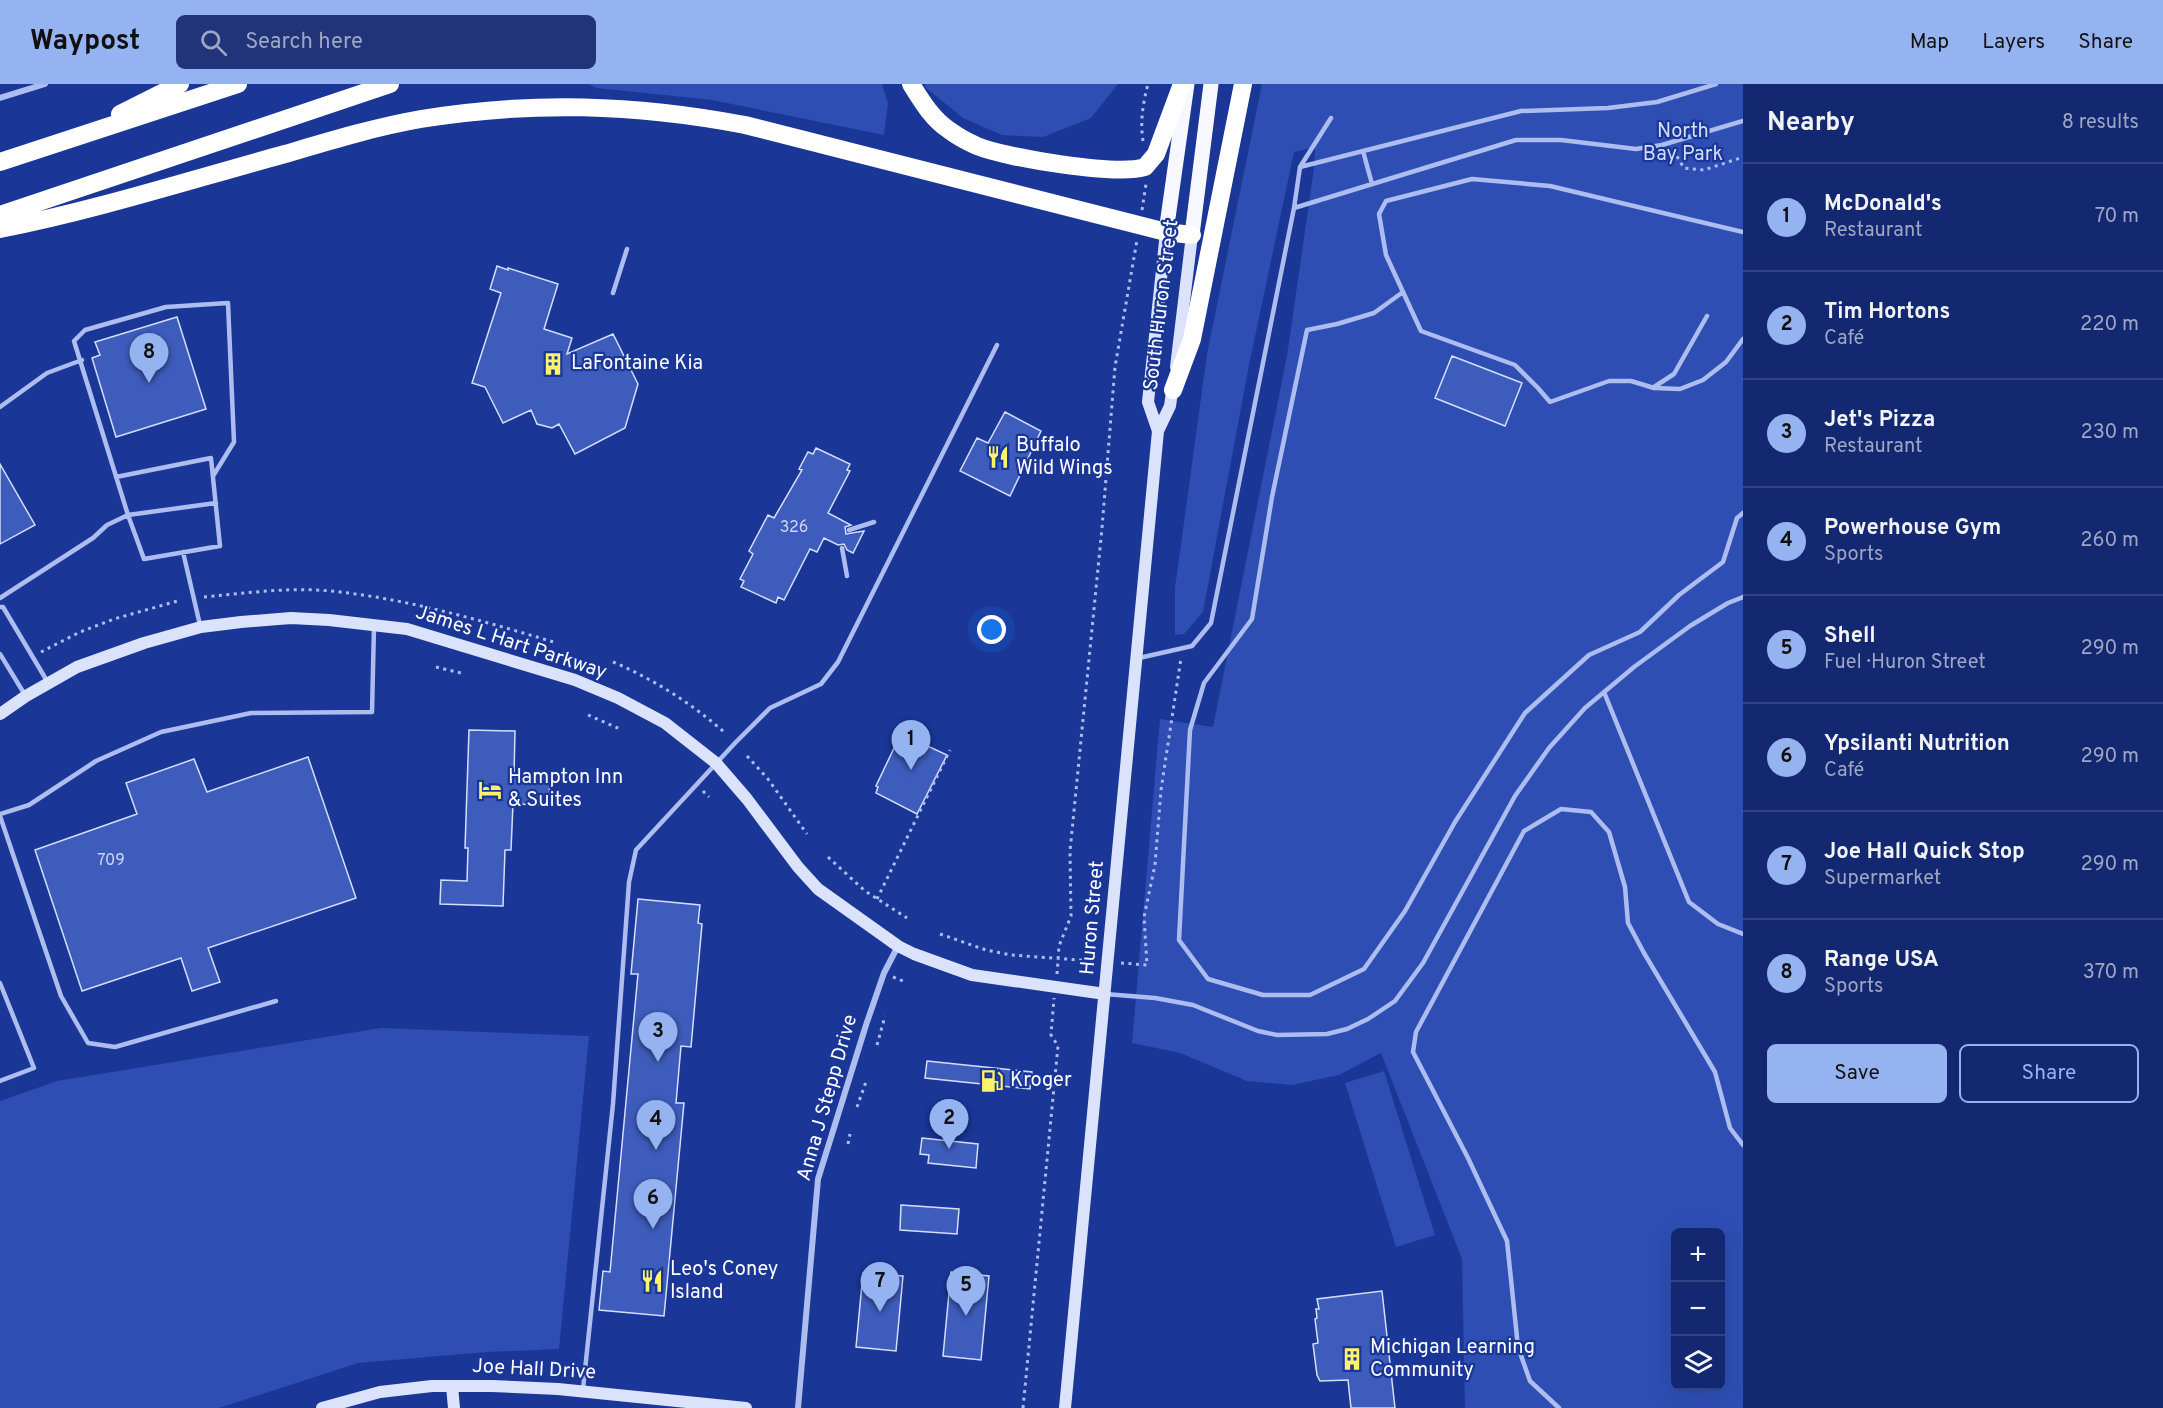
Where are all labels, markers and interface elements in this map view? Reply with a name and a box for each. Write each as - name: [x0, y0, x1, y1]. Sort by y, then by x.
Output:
- search box: [176, 15, 596, 69]
- text: Waypost: [30, 24, 140, 60]
- icon: search: [197, 26, 230, 59]
- text: Search here: [245, 29, 363, 56]
- text: Map: [1910, 29, 1949, 56]
- text: Layers: [1982, 29, 2045, 56]
- text: Share: [2078, 29, 2133, 56]
- text: Nearby: [1767, 107, 1855, 140]
- text: 8 results: [2062, 110, 2139, 136]
- park label: North Bay Park: [1643, 119, 1723, 168]
- text: McDonald's: [1824, 191, 1942, 218]
- text: 1: [1783, 204, 1791, 230]
- text: 70 m: [2095, 204, 2139, 230]
- street label: South Huron Street: [1139, 218, 1185, 392]
- text: Restaurant: [1824, 218, 1923, 244]
- text: Tim Hortons: [1824, 299, 1950, 326]
- text: 2: [1780, 312, 1793, 338]
- text: 220 m: [2080, 312, 2139, 338]
- text: Café: [1824, 326, 1864, 352]
- pin: 8: [130, 334, 168, 383]
- building icon: LaFontaine Kia: [540, 351, 566, 377]
- place label: LaFontaine Kia: [571, 351, 703, 377]
- text: Jet's Pizza: [1824, 407, 1935, 434]
- text: 3: [1781, 420, 1793, 446]
- text: 230 m: [2080, 420, 2139, 446]
- place label: Buffalo Wild Wings: [1016, 433, 1113, 482]
- text: Restaurant: [1824, 434, 1923, 460]
- restaurant icon: Buffalo Wild Wings: [985, 444, 1011, 470]
- text: Powerhouse Gym: [1824, 515, 2001, 542]
- house number: 326: [780, 518, 808, 538]
- text: 4: [1780, 528, 1793, 554]
- text: 260 m: [2080, 528, 2139, 554]
- text: Sports: [1824, 542, 1884, 568]
- street label: James L Hart Parkway: [412, 600, 610, 686]
- your location: [977, 615, 1006, 644]
- text: Shell: [1824, 623, 1876, 650]
- text: 5: [1780, 636, 1793, 662]
- text: 290 m: [2081, 636, 2139, 662]
- text: Fuel · Huron Street: [1824, 650, 1986, 676]
- pin: 1: [892, 720, 930, 770]
- text: Ypsilanti Nutrition: [1824, 731, 2010, 758]
- text: 6: [1780, 744, 1793, 770]
- text: 290 m: [2081, 744, 2139, 770]
- text: Café: [1824, 758, 1864, 784]
- place label: Hampton Inn & Suites: [508, 765, 623, 814]
- hotel icon: Hampton Inn & Suites: [477, 777, 503, 803]
- text: Joe Hall Quick Stop: [1824, 839, 2025, 866]
- house number: 709: [97, 851, 125, 871]
- text: 7: [1781, 852, 1792, 878]
- text: 290 m: [2081, 852, 2139, 878]
- street label: Huron Street: [1075, 860, 1111, 976]
- text: Supermarket: [1824, 866, 1941, 892]
- text: Range USA: [1824, 947, 1939, 974]
- text: 8: [1780, 960, 1793, 986]
- text: 370 m: [2083, 960, 2139, 986]
- text: Sports: [1824, 974, 1884, 1000]
- pin: 3: [638, 1012, 678, 1062]
- street label: Anna J Stepp Drive: [792, 1012, 864, 1184]
- button: Save: [1767, 1044, 1947, 1103]
- button: Share: [1959, 1044, 2139, 1103]
- fuel station icon: Kroger: [979, 1068, 1005, 1094]
- place label: Kroger: [1010, 1068, 1072, 1094]
- pin: 4: [636, 1100, 676, 1150]
- pin: 2: [930, 1100, 968, 1149]
- pin: 6: [634, 1180, 672, 1229]
- map controls: [1671, 1228, 1725, 1390]
- button: +: [1671, 1228, 1725, 1282]
- place label: Leo's Coney Island: [670, 1257, 778, 1306]
- pin: 7: [860, 1262, 900, 1312]
- pin: 5: [946, 1266, 986, 1316]
- restaurant icon: Leo's Coney Island: [639, 1268, 665, 1294]
- button: −: [1671, 1282, 1725, 1336]
- place label: Michigan Learning Community: [1370, 1335, 1535, 1384]
- button: layers: [1671, 1336, 1725, 1390]
- building icon: Michigan Learning Community: [1339, 1346, 1365, 1372]
- street label: Joe Hall Drive: [471, 1354, 597, 1386]

